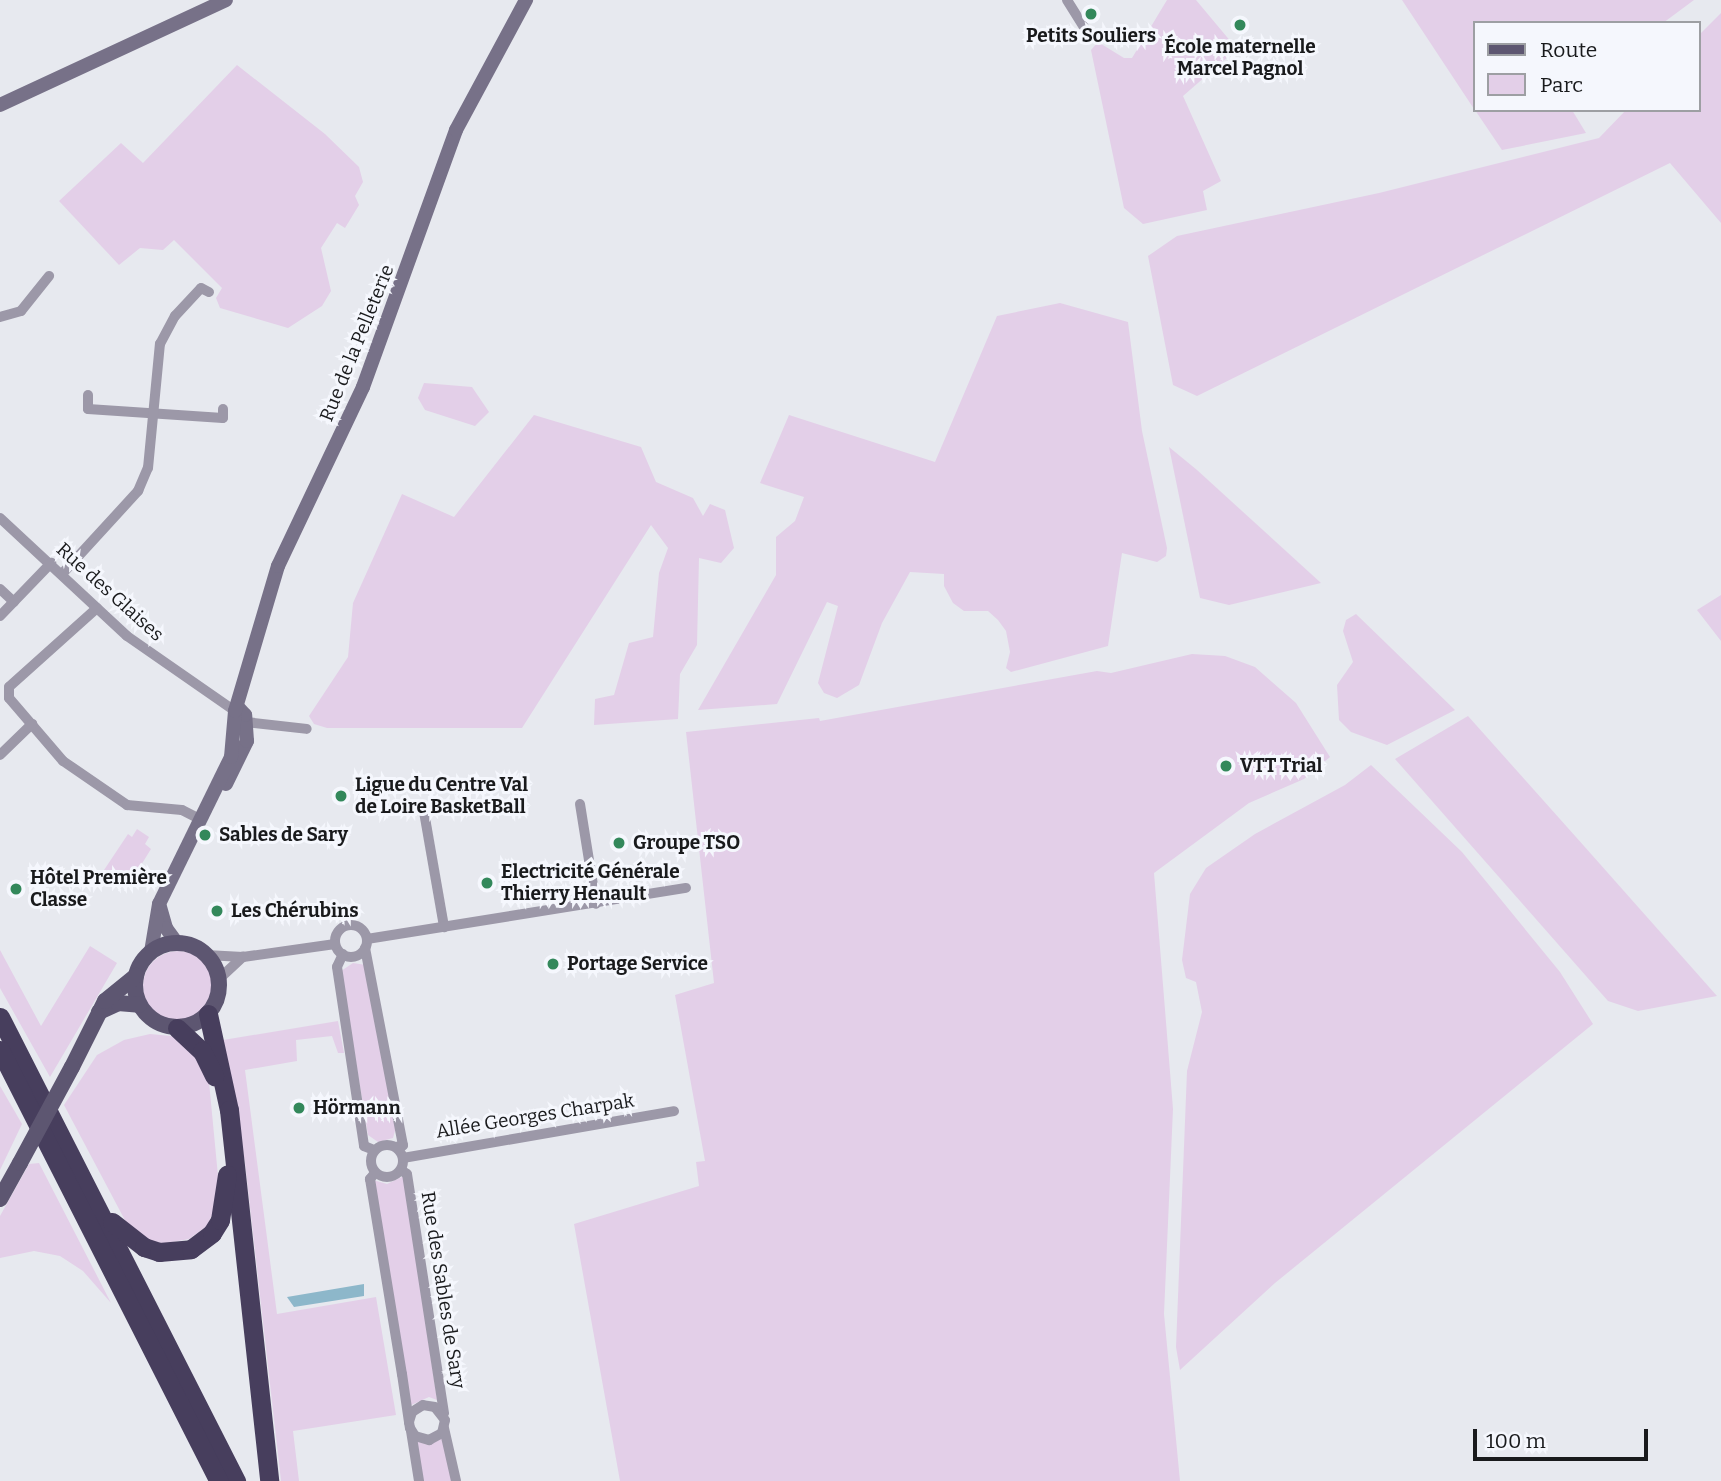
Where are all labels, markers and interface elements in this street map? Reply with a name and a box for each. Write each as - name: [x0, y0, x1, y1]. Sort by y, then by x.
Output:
- marker: Petits Souliers: [1083, 6, 1099, 22]
- marker: École maternelle Marcel Pagnol: [1232, 17, 1248, 33]
- legend: [1472, 21, 1700, 112]
- place label: Petits Souliers: [1026, 25, 1156, 47]
- place label: École maternelle Marcel Pagnol: [1164, 36, 1316, 80]
- text: Route: [1540, 37, 1597, 63]
- text: Parc: [1540, 72, 1583, 98]
- street label: Rue de la Pelleterie: [315, 261, 399, 425]
- street label: Rue des Glaises: [52, 538, 168, 646]
- place label: VTT Trial: [1240, 755, 1323, 777]
- marker: VTT Trial: [1218, 758, 1234, 774]
- place label: Ligue du Centre Val de Loire BasketBall: [355, 774, 528, 818]
- marker: Ligue du Centre Val de Loire BasketBall: [333, 788, 349, 804]
- place label: Sables de Sary: [219, 824, 348, 846]
- marker: Sables de Sary: [197, 827, 213, 843]
- place label: Groupe TSO: [633, 832, 740, 854]
- marker: Groupe TSO: [611, 835, 627, 851]
- place label: Electricité Générale Thierry Henault: [501, 861, 680, 905]
- place label: Hôtel Première Classe: [30, 867, 167, 911]
- marker: Electricité Générale Thierry Henault: [479, 875, 495, 891]
- marker: Hôtel Première Classe: [8, 881, 24, 897]
- place label: Les Chérubins: [231, 900, 359, 922]
- marker: Les Chérubins: [209, 903, 225, 919]
- place label: Portage Service: [567, 953, 708, 975]
- marker: Portage Service: [545, 956, 561, 972]
- street label: Allée Georges Charpak: [434, 1089, 636, 1143]
- place label: Hörmann: [313, 1097, 401, 1119]
- marker: Hörmann: [291, 1100, 307, 1116]
- street label: Rue des Sables de Sary: [416, 1190, 470, 1390]
- scale bar: [1476, 1414, 1651, 1458]
- text: 100 m: [1486, 1428, 1546, 1454]

